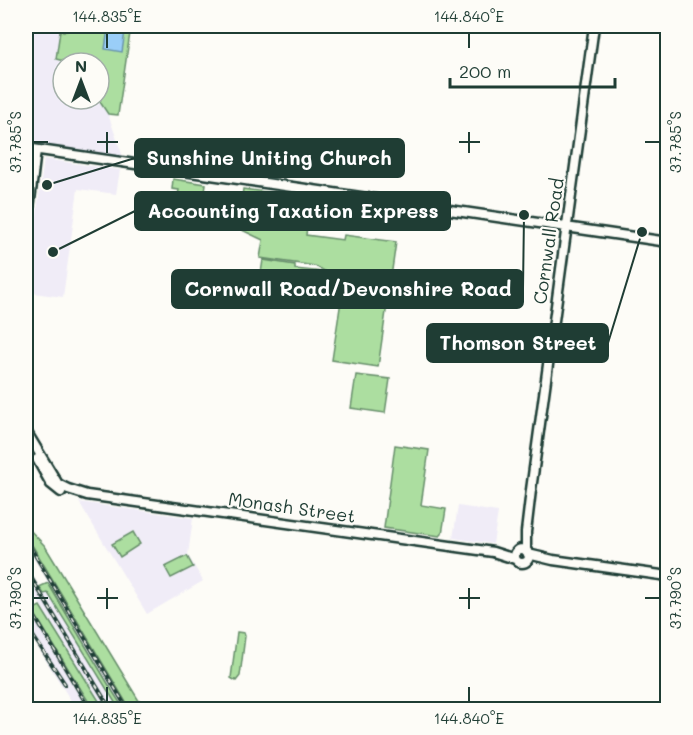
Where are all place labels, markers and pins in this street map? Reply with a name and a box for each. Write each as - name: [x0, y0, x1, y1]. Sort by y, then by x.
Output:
- callout: Sunshine Uniting Church: [135, 139, 404, 177]
- callout: Accounting Taxation Express: [135, 192, 450, 230]
- callout: Cornwall Road/Devonshire Road: [172, 270, 523, 308]
- callout: Thomson Street: [427, 324, 608, 362]

